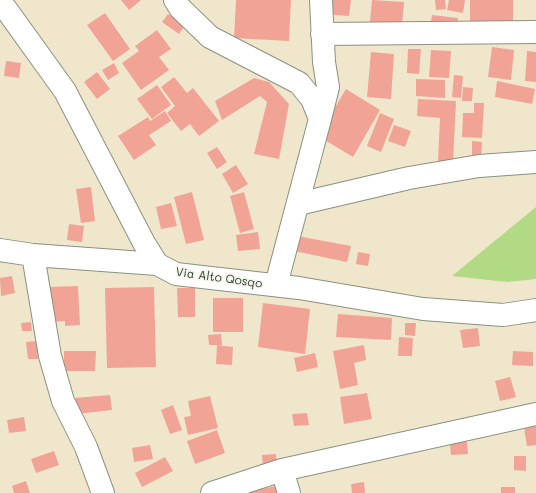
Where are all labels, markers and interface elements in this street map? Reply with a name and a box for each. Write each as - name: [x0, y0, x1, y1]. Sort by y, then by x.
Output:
- street label: Via Alto Qosqo: [175, 265, 263, 291]

